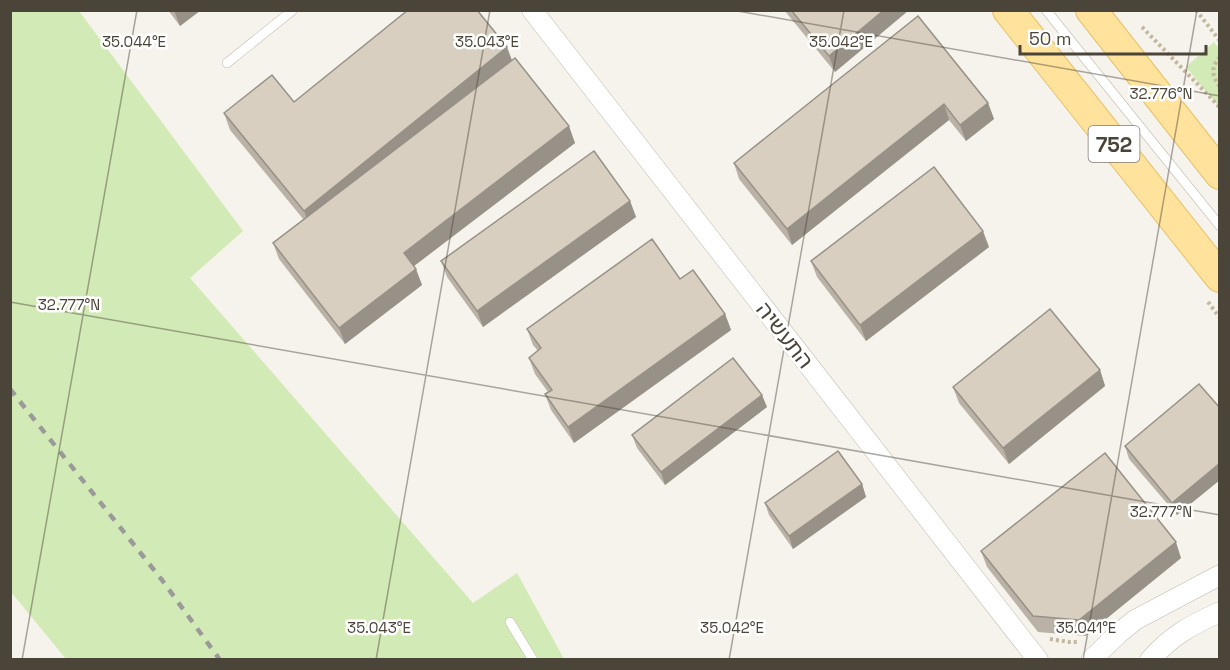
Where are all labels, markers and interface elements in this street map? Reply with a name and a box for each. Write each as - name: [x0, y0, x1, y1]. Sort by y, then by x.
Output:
- scale bar: [1020, 18, 1206, 56]
- text: 50 m: [1029, 27, 1071, 50]
- text: 35.044°E: [102, 32, 166, 51]
- text: 35.043°E: [455, 32, 519, 51]
- text: 35.042°E: [809, 32, 873, 51]
- text: 32.776°N: [1129, 84, 1193, 103]
- road number: 752: [1088, 126, 1140, 162]
- text: 32.777°N: [38, 295, 100, 314]
- street label: התעשיה: [750, 296, 820, 374]
- text: 32.777°N: [1130, 502, 1192, 521]
- text: 35.043°E: [347, 618, 411, 637]
- text: 35.042°E: [700, 618, 764, 637]
- text: 35.041°E: [1056, 618, 1116, 637]

